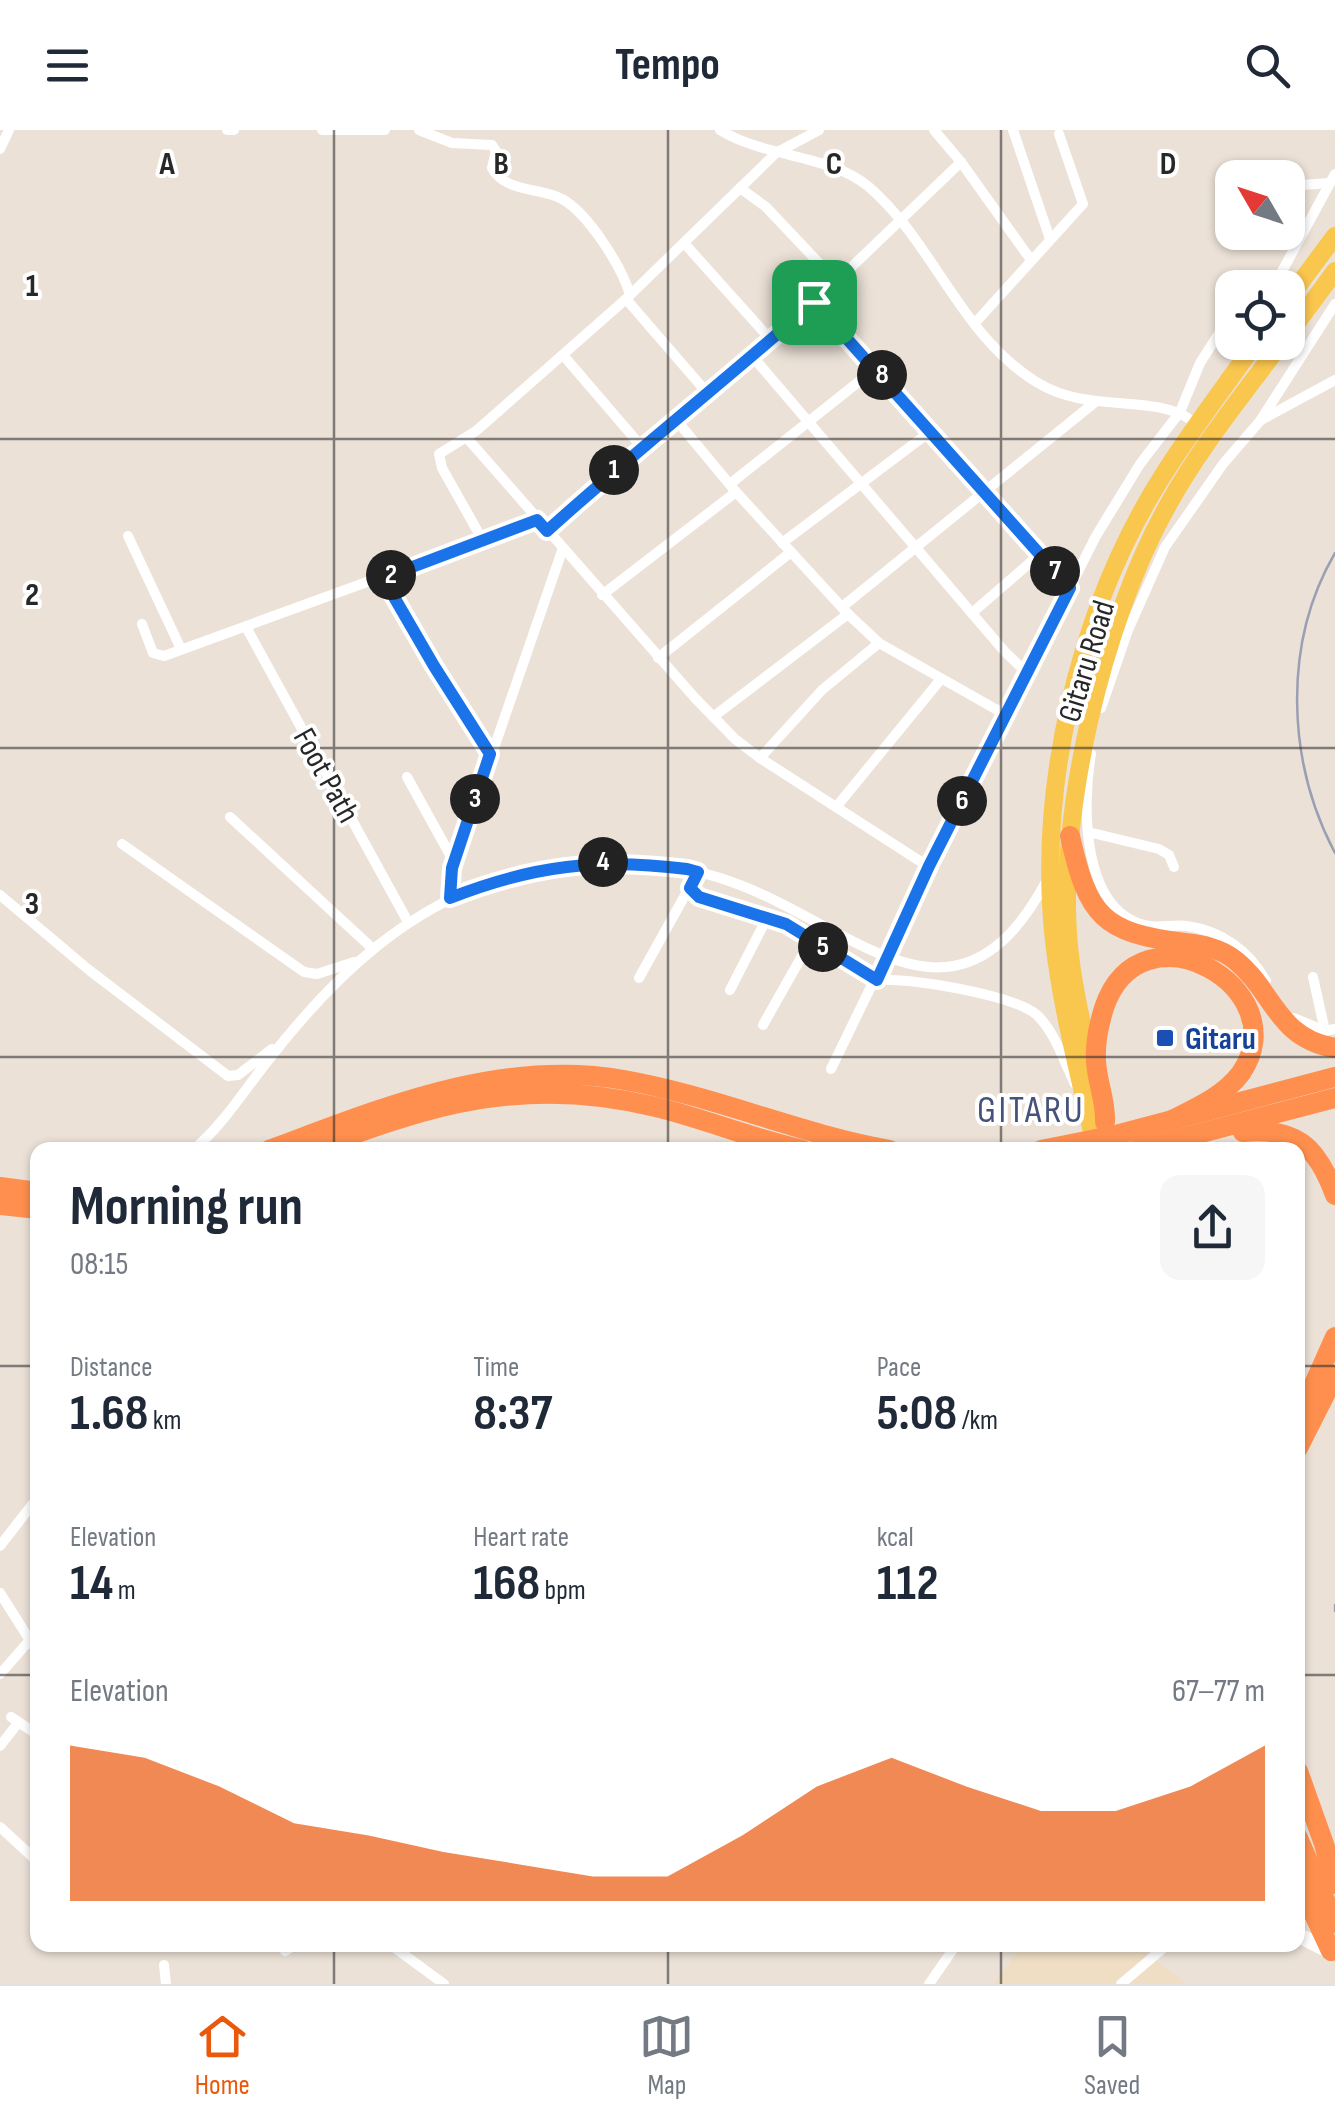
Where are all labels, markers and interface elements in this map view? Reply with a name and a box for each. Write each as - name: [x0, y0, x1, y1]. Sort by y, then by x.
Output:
- icon: menu: [40, 38, 95, 93]
- text: Tempo: [615, 38, 720, 93]
- icon: search: [1240, 38, 1295, 93]
- text: A: [158, 145, 175, 184]
- text: B: [493, 145, 509, 184]
- text: C: [826, 145, 842, 184]
- text: D: [1160, 145, 1176, 184]
- north arrow: [1215, 160, 1305, 250]
- map controls: [1215, 160, 1305, 360]
- pin: [772, 260, 857, 345]
- text: 1: [26, 267, 39, 306]
- button: locate: [1215, 270, 1305, 360]
- icon: arrive: [787, 275, 842, 330]
- pin: 8: [857, 350, 907, 400]
- text: 8: [875, 358, 889, 391]
- pin: 1: [589, 445, 639, 495]
- text: 1: [609, 453, 619, 486]
- pin: 7: [1030, 546, 1080, 596]
- pin: 2: [366, 550, 416, 600]
- text: 7: [1049, 554, 1061, 587]
- text: 2: [385, 558, 397, 591]
- text: 2: [25, 576, 39, 615]
- street label: Gitaru Road: [1051, 596, 1124, 727]
- street label: Foot Path: [284, 722, 367, 830]
- pin: 3: [450, 774, 500, 824]
- pin: 6: [937, 776, 987, 826]
- text: 3: [469, 782, 481, 815]
- text: 6: [955, 784, 969, 817]
- pin: 4: [578, 837, 628, 887]
- text: 4: [596, 845, 610, 878]
- text: 3: [25, 885, 39, 924]
- pin: 5: [798, 922, 848, 972]
- text: 5: [817, 930, 829, 963]
- place label: Gitaru: [1185, 1020, 1256, 1059]
- marker: Gitaru: [1154, 1027, 1176, 1049]
- district label: GITARU: [977, 1088, 1085, 1133]
- text: Morning run: [70, 1174, 303, 1241]
- button: share: [1160, 1175, 1265, 1280]
- text: 08:15: [70, 1245, 128, 1284]
- text: Distance: [70, 1351, 153, 1384]
- text: Time: [473, 1351, 519, 1384]
- text: Pace: [877, 1351, 921, 1384]
- text: 1.68: [70, 1384, 148, 1444]
- text: 8:37: [473, 1384, 552, 1444]
- text: 5:08: [877, 1384, 957, 1444]
- text: km: [148, 1404, 181, 1437]
- text: /km: [957, 1404, 998, 1437]
- text: Elevation: [70, 1521, 156, 1554]
- text: Heart rate: [473, 1521, 569, 1554]
- text: kcal: [877, 1521, 914, 1554]
- text: 14: [70, 1554, 113, 1614]
- text: 168: [473, 1554, 540, 1614]
- text: 112: [877, 1554, 938, 1614]
- text: m: [113, 1574, 136, 1607]
- text: bpm: [540, 1574, 586, 1607]
- text: Elevation: [70, 1672, 169, 1711]
- text: 67–77 m: [1172, 1672, 1265, 1711]
- tab: Home: [195, 2009, 250, 2102]
- tab: Map: [639, 2009, 694, 2102]
- tab: Saved: [1084, 2009, 1140, 2102]

